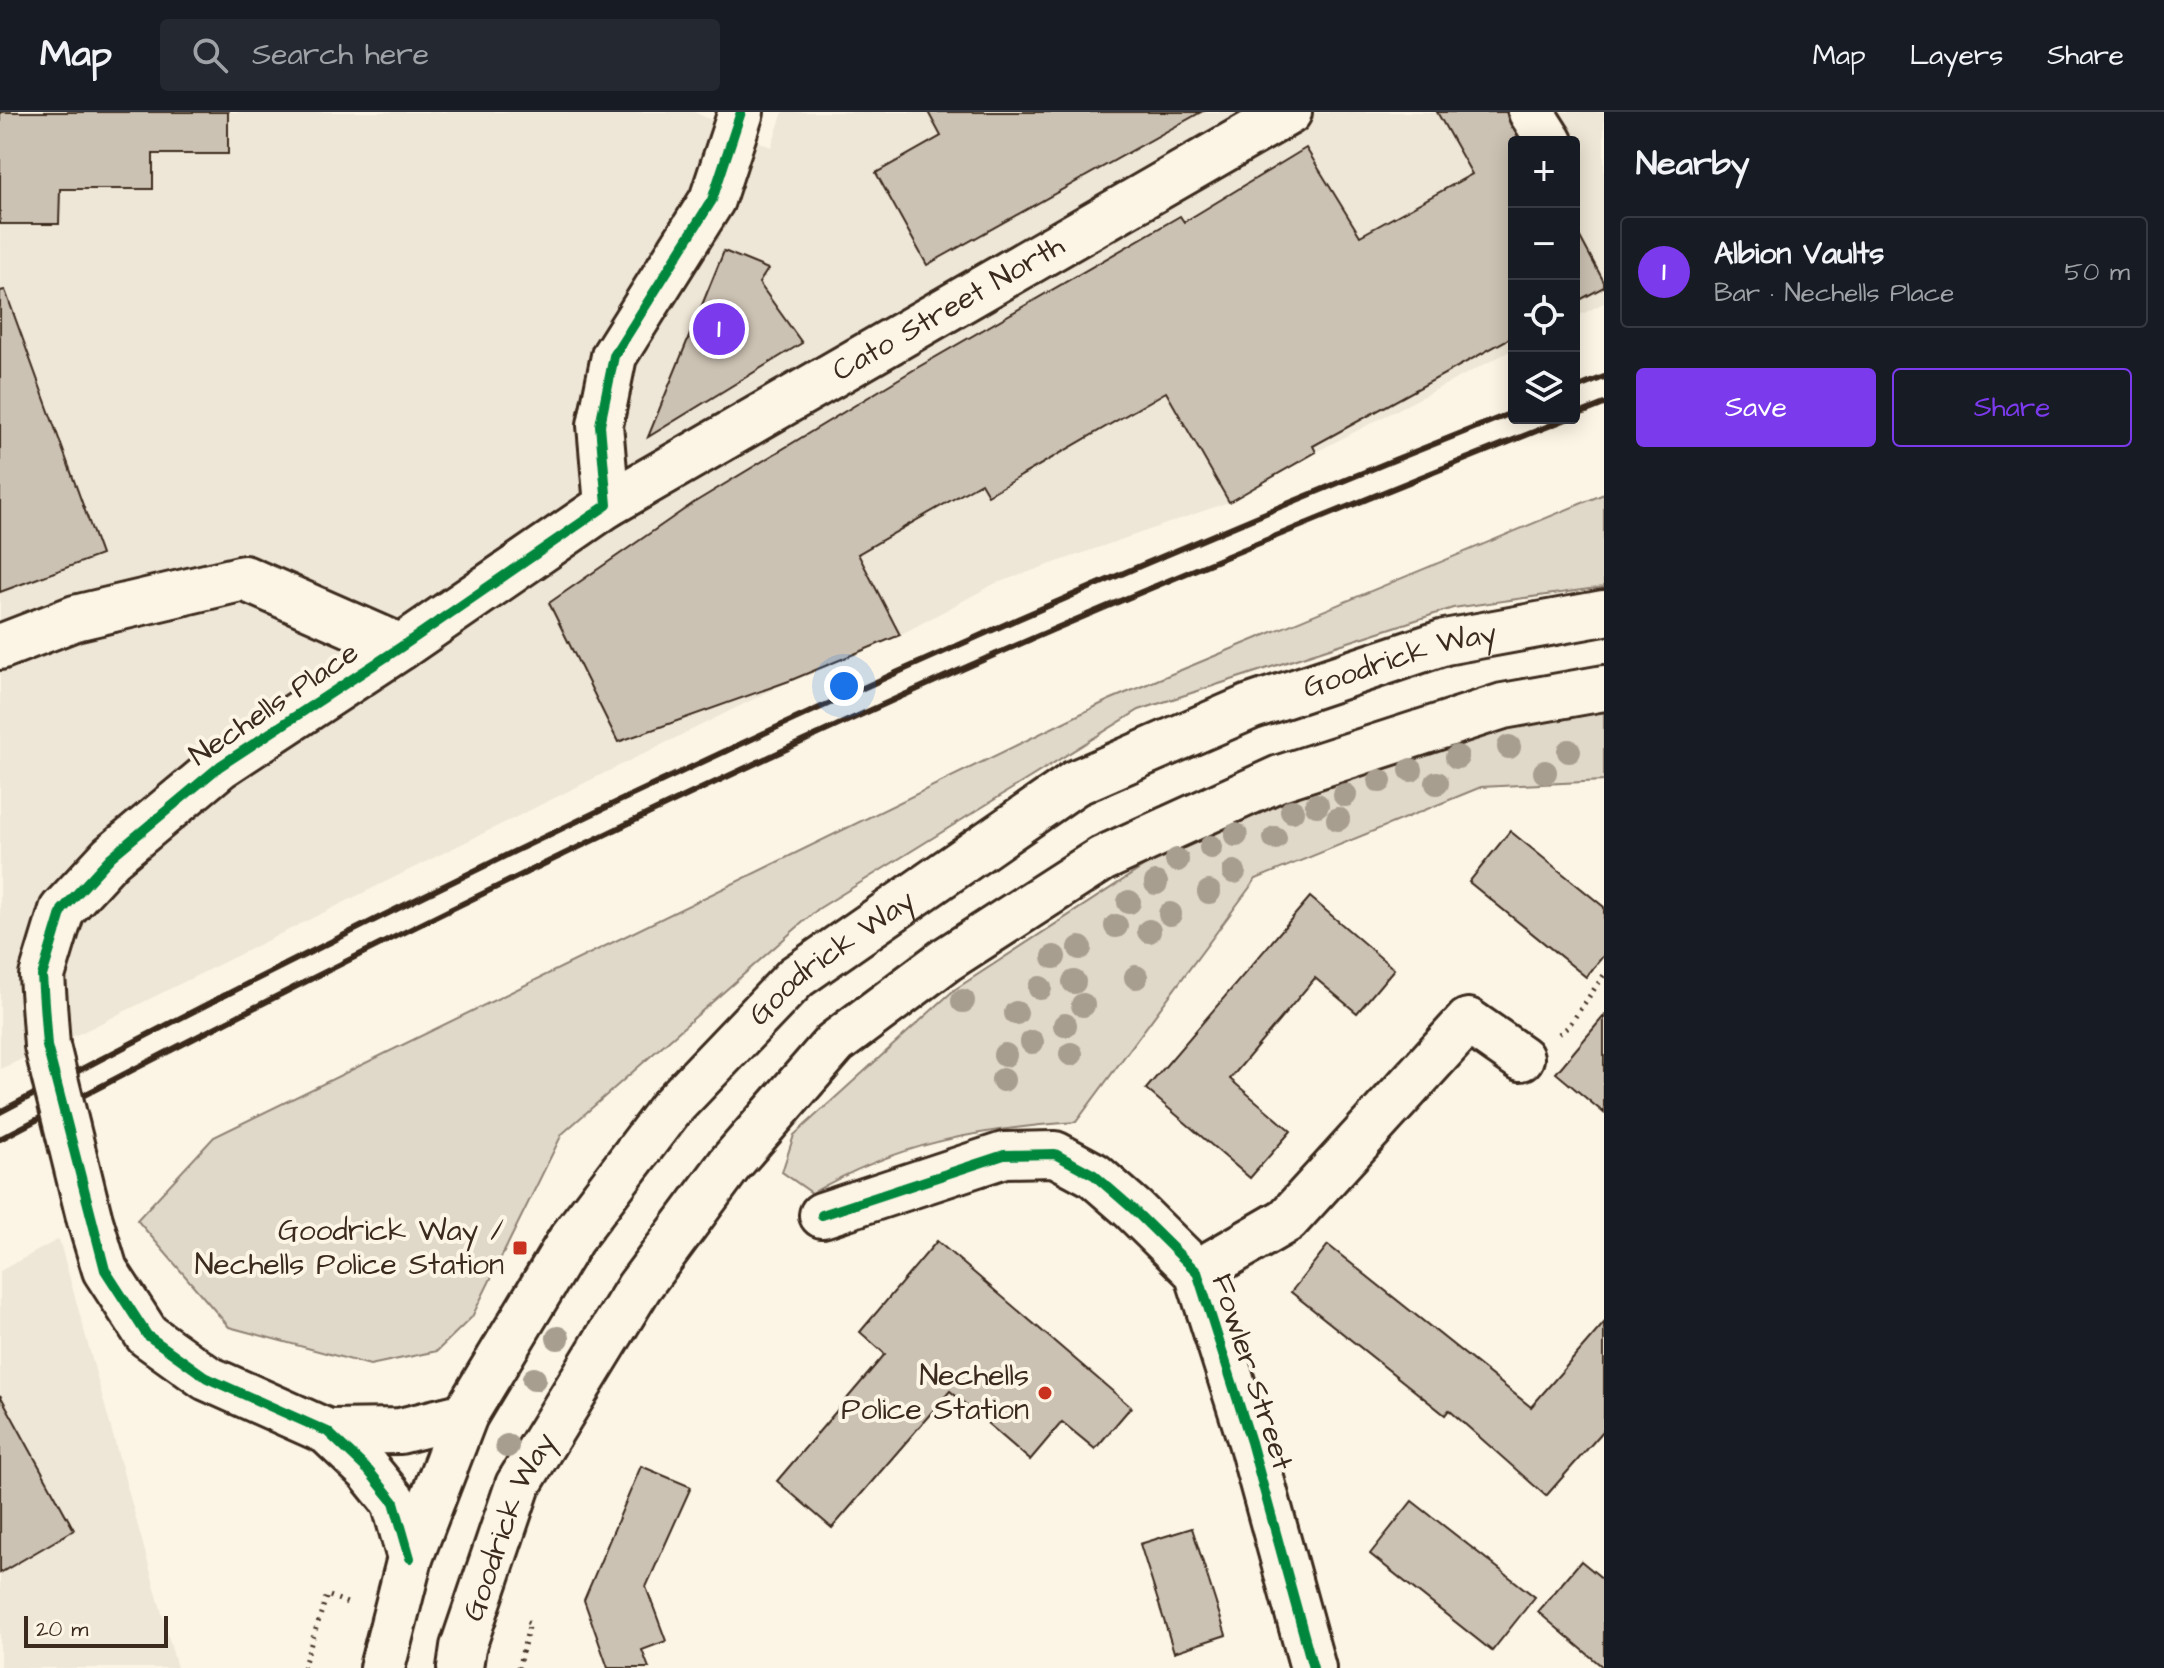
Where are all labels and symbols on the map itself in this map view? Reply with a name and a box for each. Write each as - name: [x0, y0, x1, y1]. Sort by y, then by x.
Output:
- street label: Cato Street North: [825, 225, 1072, 392]
- pin: 1: [693, 299, 745, 359]
- street label: Goodrick Way: [1298, 612, 1500, 709]
- street label: Nechells Place: [181, 632, 367, 776]
- your location: [824, 666, 864, 706]
- street label: Goodrick Way: [739, 880, 924, 1035]
- place label: Goodrick Way / Nechells Police Station: [195, 1210, 504, 1286]
- marker: Goodrick Way / Nechells Police Station: [511, 1239, 529, 1257]
- street label: Fowler Street: [1201, 1269, 1303, 1475]
- place label: Nechells Police Station: [841, 1355, 1029, 1431]
- marker: Nechells Police Station: [1036, 1384, 1054, 1402]
- street label: Goodrick Way: [452, 1425, 567, 1627]
- scale bar: [24, 1612, 168, 1648]

